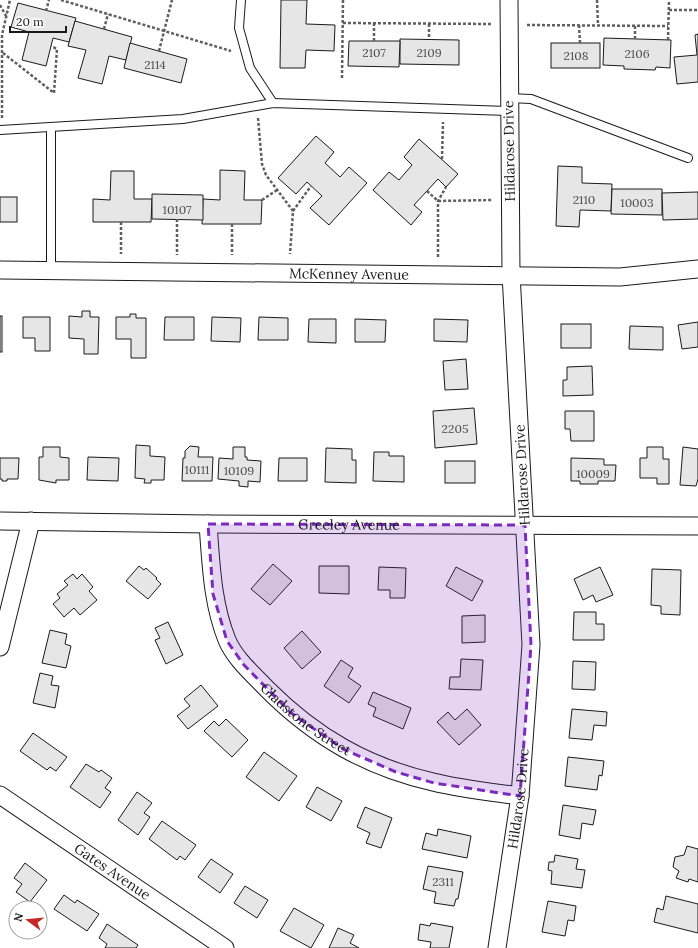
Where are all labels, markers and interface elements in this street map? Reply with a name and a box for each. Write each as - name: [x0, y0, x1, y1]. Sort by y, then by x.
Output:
- scale bar: [10, 8, 66, 34]
- text: 20 m: [16, 14, 44, 29]
- house number: 2107: [362, 45, 386, 60]
- house number: 2109: [416, 45, 442, 60]
- house number: 2106: [624, 46, 650, 61]
- house number: 2108: [563, 48, 589, 63]
- house number: 2114: [144, 57, 166, 72]
- street label: Hildarose Drive: [499, 100, 519, 202]
- house number: 2110: [573, 192, 595, 207]
- house number: 10003: [620, 195, 654, 210]
- house number: 10107: [163, 202, 192, 217]
- street label: McKenney Avenue: [289, 264, 410, 284]
- house number: 2205: [442, 421, 468, 436]
- street label: Hildarose Drive: [510, 424, 534, 526]
- house number: 10111: [185, 462, 209, 477]
- house number: 10109: [224, 463, 254, 478]
- house number: 10009: [576, 466, 610, 481]
- street label: Greeley Avenue: [298, 515, 400, 534]
- street label: Gladstone Street: [257, 679, 355, 760]
- street label: Hildarose Drive: [503, 747, 532, 850]
- street label: Gates Avenue: [71, 839, 154, 904]
- house number: 2311: [432, 874, 454, 889]
- north arrow: [8, 900, 48, 940]
- text: N: [10, 911, 26, 923]

